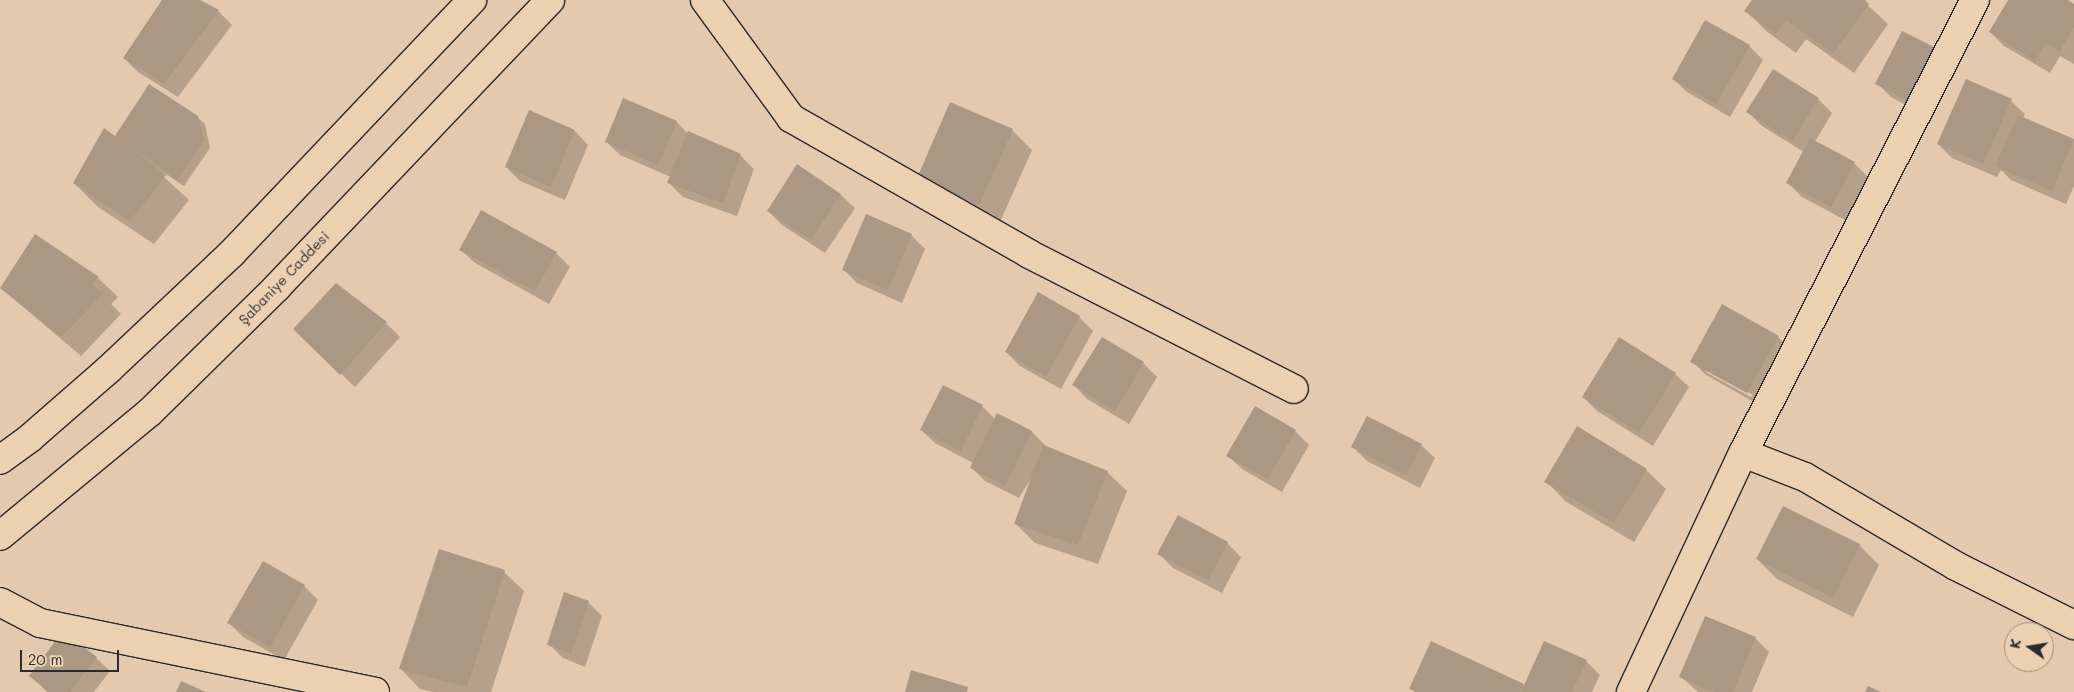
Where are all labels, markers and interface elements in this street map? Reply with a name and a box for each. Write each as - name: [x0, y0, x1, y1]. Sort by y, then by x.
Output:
- street label: Şabaniye Caddesi: [235, 228, 333, 328]
- north arrow: [2004, 622, 2054, 672]
- text: K: [2005, 637, 2025, 650]
- scale bar: [22, 640, 121, 672]
- text: 20 m: [28, 649, 62, 669]

